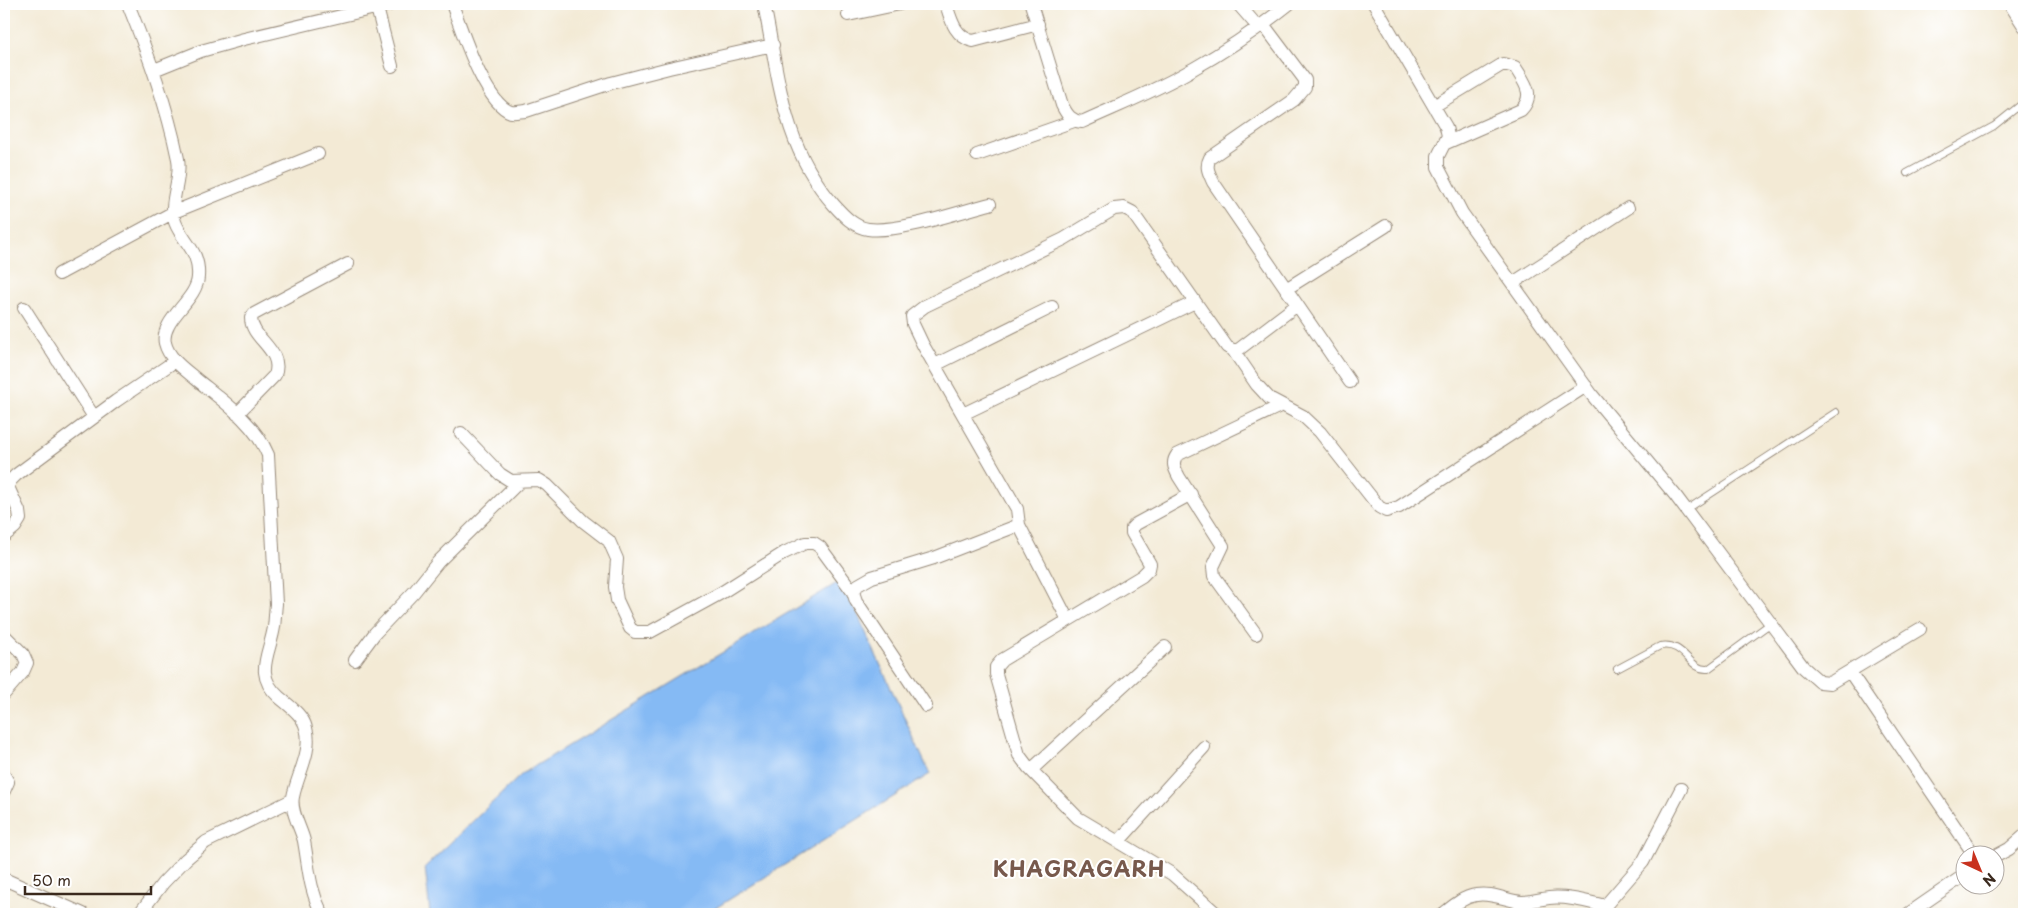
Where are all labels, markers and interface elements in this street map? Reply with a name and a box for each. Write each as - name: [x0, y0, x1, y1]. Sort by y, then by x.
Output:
- north arrow: [1956, 846, 2006, 896]
- district label: KHAGRAGARH: [993, 852, 1165, 884]
- scale bar: [25, 863, 151, 895]
- text: 50 m: [32, 868, 71, 891]
- text: N: [1978, 868, 2001, 891]

